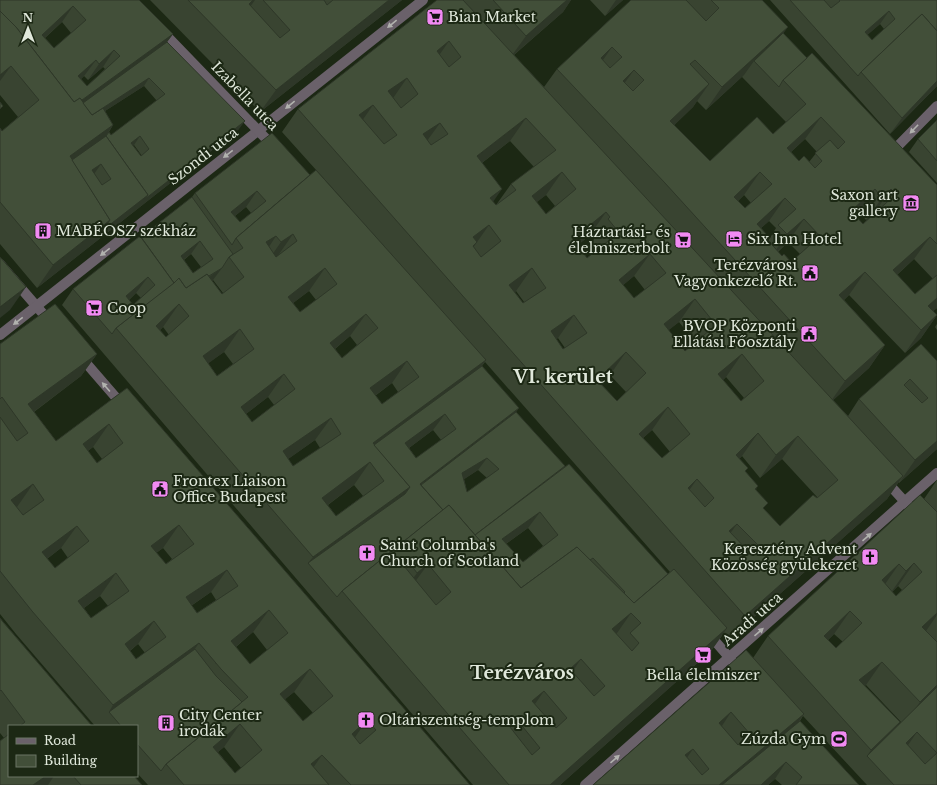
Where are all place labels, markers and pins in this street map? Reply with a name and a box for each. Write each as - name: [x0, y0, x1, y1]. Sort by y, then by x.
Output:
- supermarket icon: Bian Market: [425, 7, 445, 27]
- place label: Bian Market: [448, 8, 537, 26]
- place label: Saxon art gallery: [830, 186, 899, 220]
- museum icon: Saxon art gallery: [901, 193, 921, 213]
- building icon: MABÉOSZ székház: [33, 221, 53, 241]
- place label: MABÉOSZ székház: [56, 222, 196, 240]
- place label: Háztartási- és élelmiszerbolt: [568, 223, 671, 257]
- hotel icon: Six Inn Hotel: [724, 229, 744, 249]
- supermarket icon: Háztartási- és élelmiszerbolt: [673, 230, 693, 250]
- place label: Six Inn Hotel: [747, 230, 842, 248]
- place label: Terézvárosi Vagyonkezelő Rt.: [673, 256, 797, 290]
- public building icon: Terézvárosi Vagyonkezelő Rt.: [800, 263, 820, 283]
- supermarket icon: Coop: [84, 298, 104, 318]
- place label: Coop: [107, 299, 146, 317]
- place label: BVOP Központi Ellátási Főosztály: [673, 317, 796, 351]
- public building icon: BVOP Központi Ellátási Főosztály: [799, 324, 819, 344]
- place label: Frontex Liaison Office Budapest: [173, 472, 287, 506]
- public building icon: Frontex Liaison Office Budapest: [150, 479, 170, 499]
- place label: Saint Columba's Church of Scotland: [380, 536, 520, 570]
- place label: Keresztény Advent Közösség gyülekezet: [711, 540, 858, 574]
- church icon: Saint Columba's Church of Scotland: [357, 543, 377, 563]
- church icon: Keresztény Advent Közösség gyülekezet: [860, 547, 880, 567]
- supermarket icon: Bella élelmiszer: [693, 645, 713, 665]
- place label: Bella élelmiszer: [646, 666, 760, 684]
- place label: City Center irodák: [179, 706, 262, 740]
- church icon: Oltáriszentség-templom: [356, 710, 376, 730]
- place label: Oltáriszentség-templom: [379, 711, 554, 729]
- building icon: City Center irodák: [156, 713, 176, 733]
- sports icon: Zúzda Gym: [829, 729, 849, 749]
- place label: Zúzda Gym: [741, 730, 826, 748]

